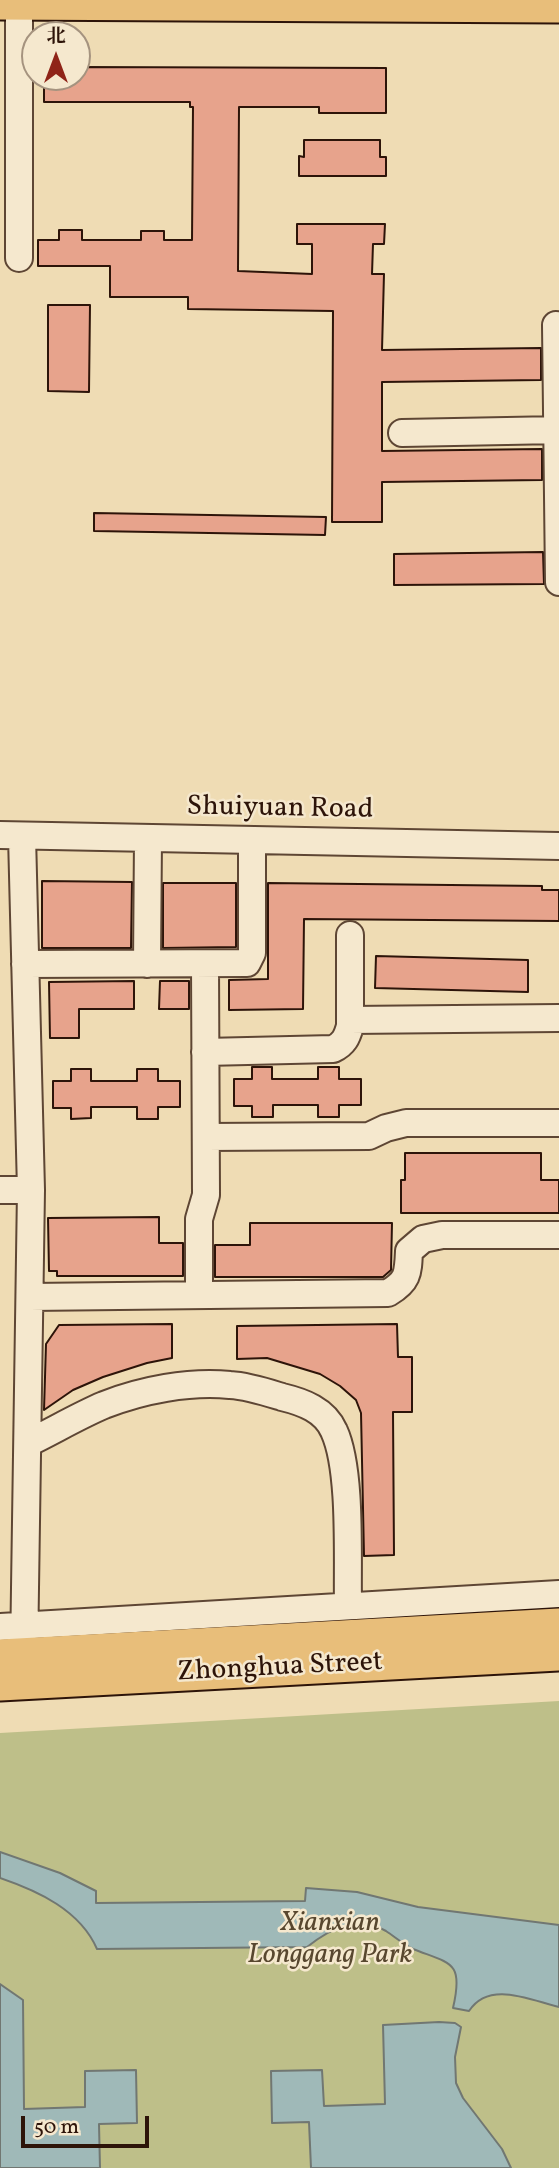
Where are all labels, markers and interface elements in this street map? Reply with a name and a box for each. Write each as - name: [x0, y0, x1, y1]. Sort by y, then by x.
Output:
- north arrow: [21, 21, 91, 91]
- text: 北: [46, 24, 66, 50]
- street label: Shuiyuan Road: [186, 792, 374, 828]
- street label: Zhonghua Street: [176, 1647, 384, 1691]
- park label: Xianxian Longgang Park: [247, 1908, 413, 1974]
- scale bar: [24, 2102, 152, 2146]
- text: 50 m: [34, 2113, 79, 2142]

